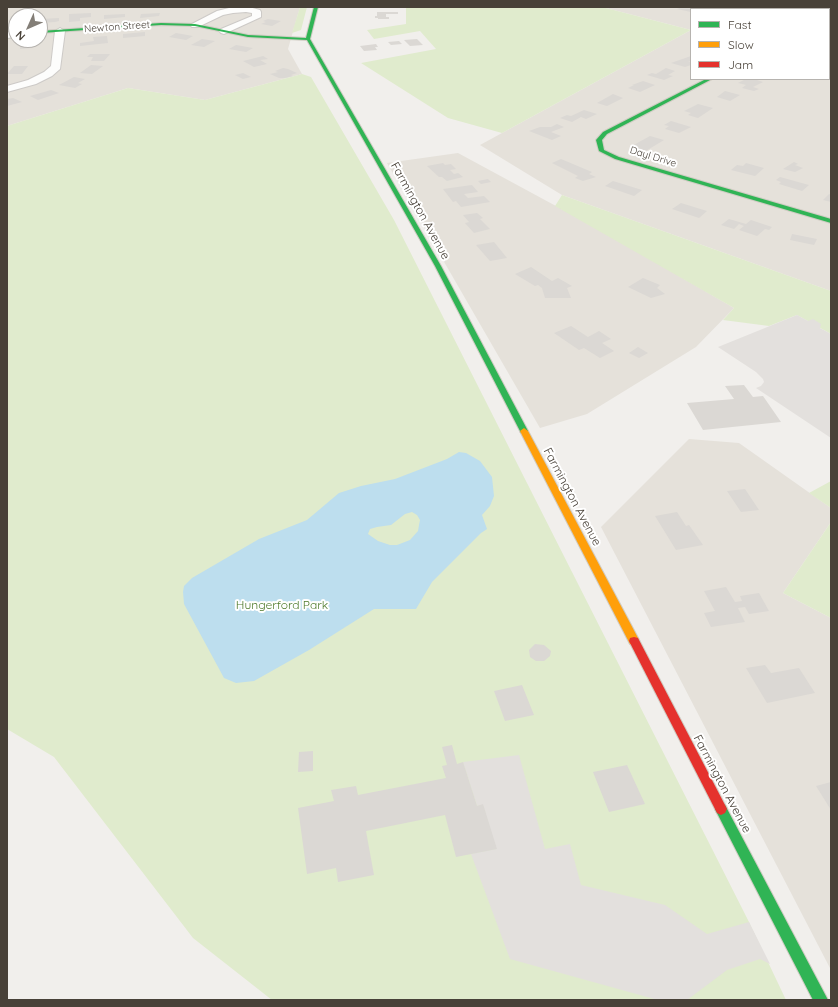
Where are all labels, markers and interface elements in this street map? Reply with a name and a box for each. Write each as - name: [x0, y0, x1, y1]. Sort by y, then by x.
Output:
- north arrow: [8, 8, 48, 48]
- legend: [690, 8, 830, 80]
- text: Fast: [728, 17, 752, 32]
- street label: Newton Street: [84, 19, 150, 35]
- text: N: [12, 28, 28, 44]
- text: Slow: [728, 37, 754, 52]
- text: Jam: [728, 57, 753, 72]
- street label: Dayl Drive: [628, 144, 678, 170]
- street label: Farmington Avenue: [387, 160, 453, 262]
- street label: Farmington Avenue: [540, 446, 604, 548]
- park label: Hungerford Park: [236, 598, 328, 612]
- street label: Farmington Avenue: [690, 733, 754, 835]

